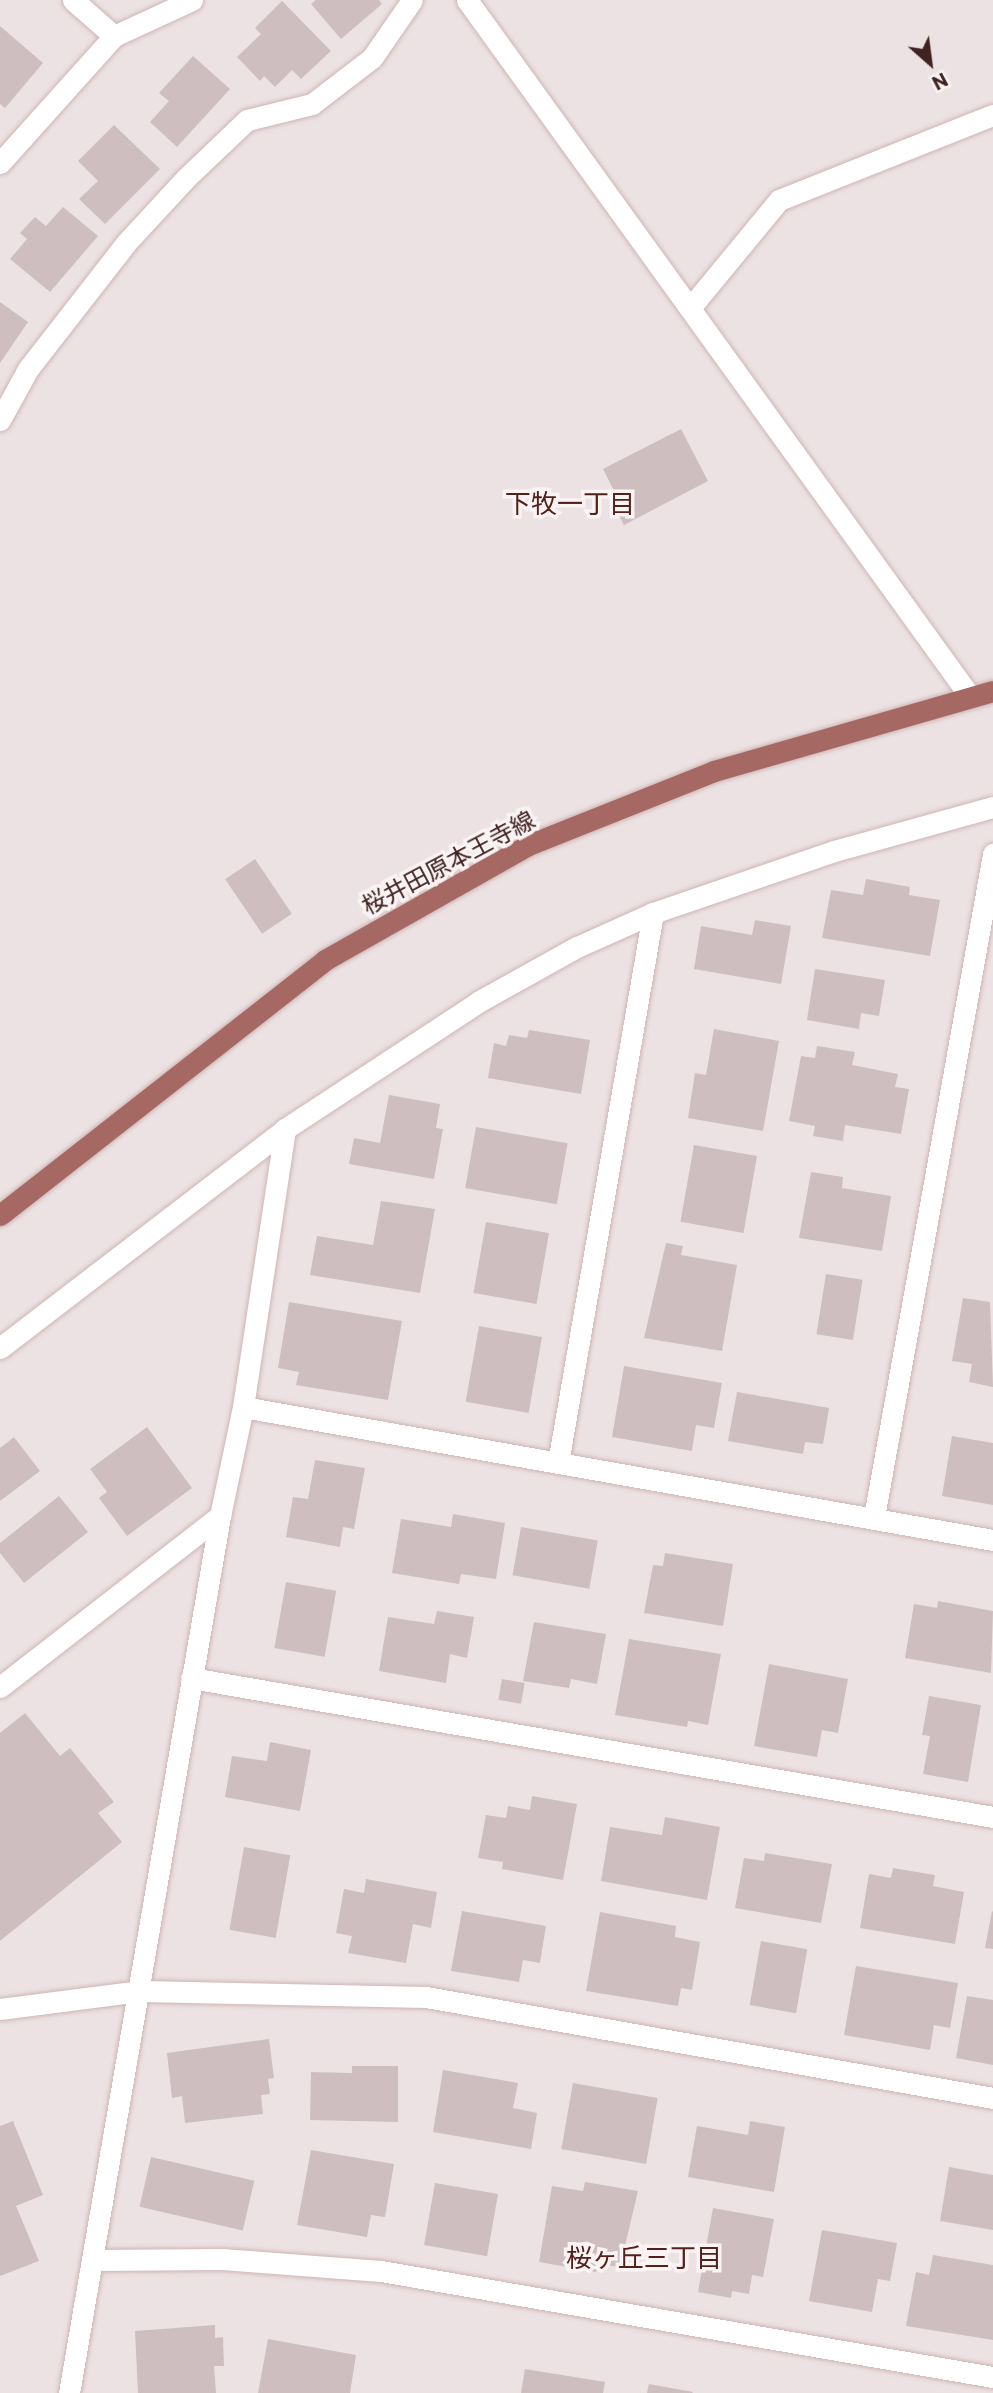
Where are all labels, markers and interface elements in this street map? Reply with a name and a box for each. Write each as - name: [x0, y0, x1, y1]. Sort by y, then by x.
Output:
- north arrow: [895, 28, 965, 98]
- text: N: [928, 68, 952, 95]
- district label: 下牧一丁目: [505, 487, 635, 519]
- street label: 桜井田原本王寺線: [356, 804, 540, 920]
- district label: 桜ヶ丘三丁目: [566, 2241, 722, 2273]

